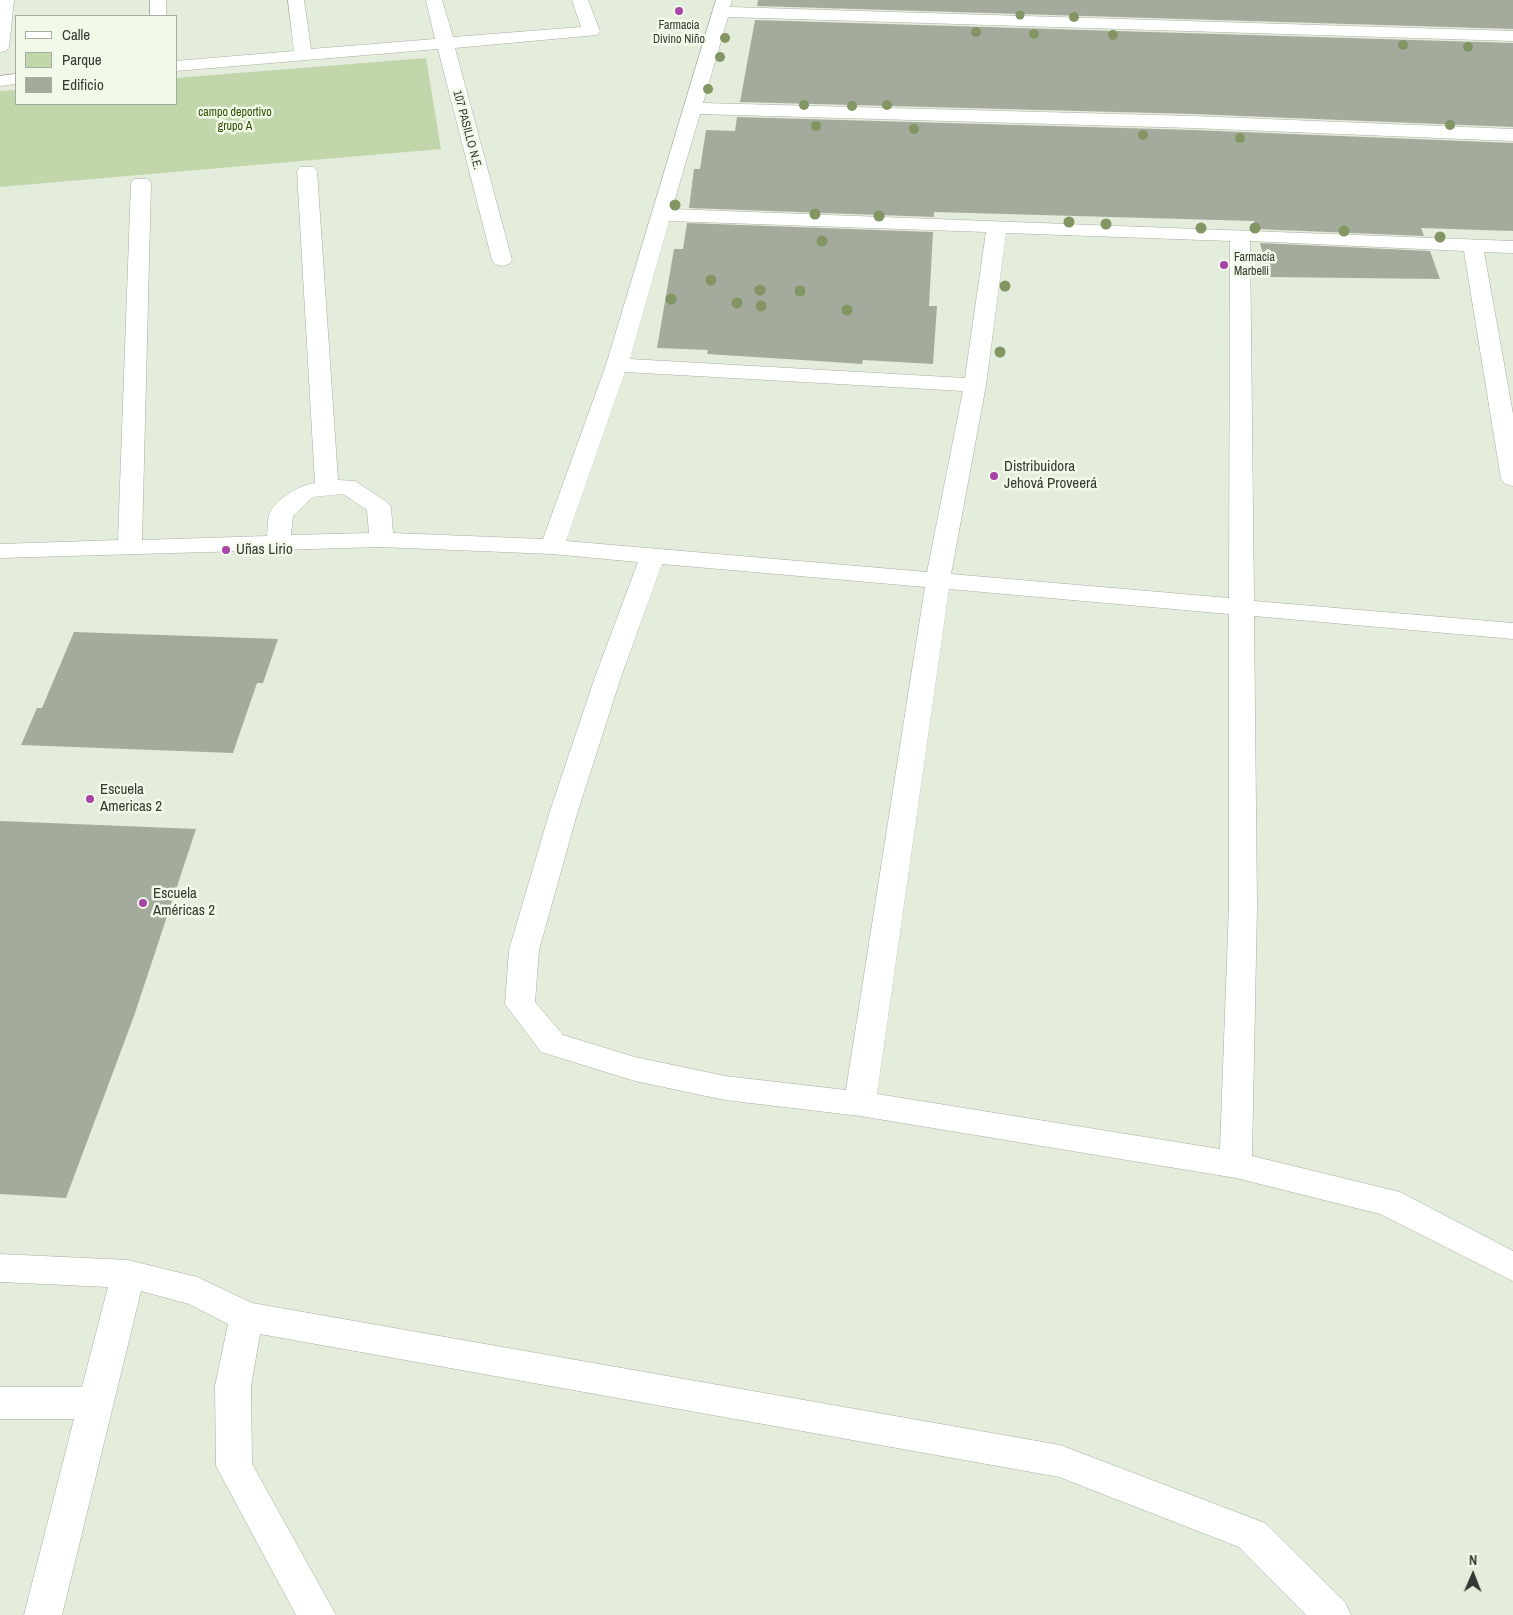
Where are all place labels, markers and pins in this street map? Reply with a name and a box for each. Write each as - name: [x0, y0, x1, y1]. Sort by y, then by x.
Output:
- marker: Farmacia Divino Niño: [673, 5, 685, 17]
- place label: Farmacia Divino Niño: [653, 19, 705, 47]
- place label: Farmacia Marbelli: [1234, 251, 1275, 279]
- marker: Farmacia Marbelli: [1218, 259, 1230, 271]
- place label: Distribuidora Jehová Proveerá: [1004, 458, 1097, 493]
- marker: Distribuidora Jehová Proveerá: [988, 470, 1000, 482]
- place label: Uñas Lirio: [236, 541, 293, 559]
- marker: Uñas Lirio: [220, 544, 232, 556]
- place label: Escuela Americas 2: [100, 781, 162, 816]
- marker: Escuela Americas 2: [84, 793, 96, 805]
- place label: Escuela Américas 2: [153, 885, 215, 920]
- marker: Escuela Américas 2: [137, 897, 149, 909]

